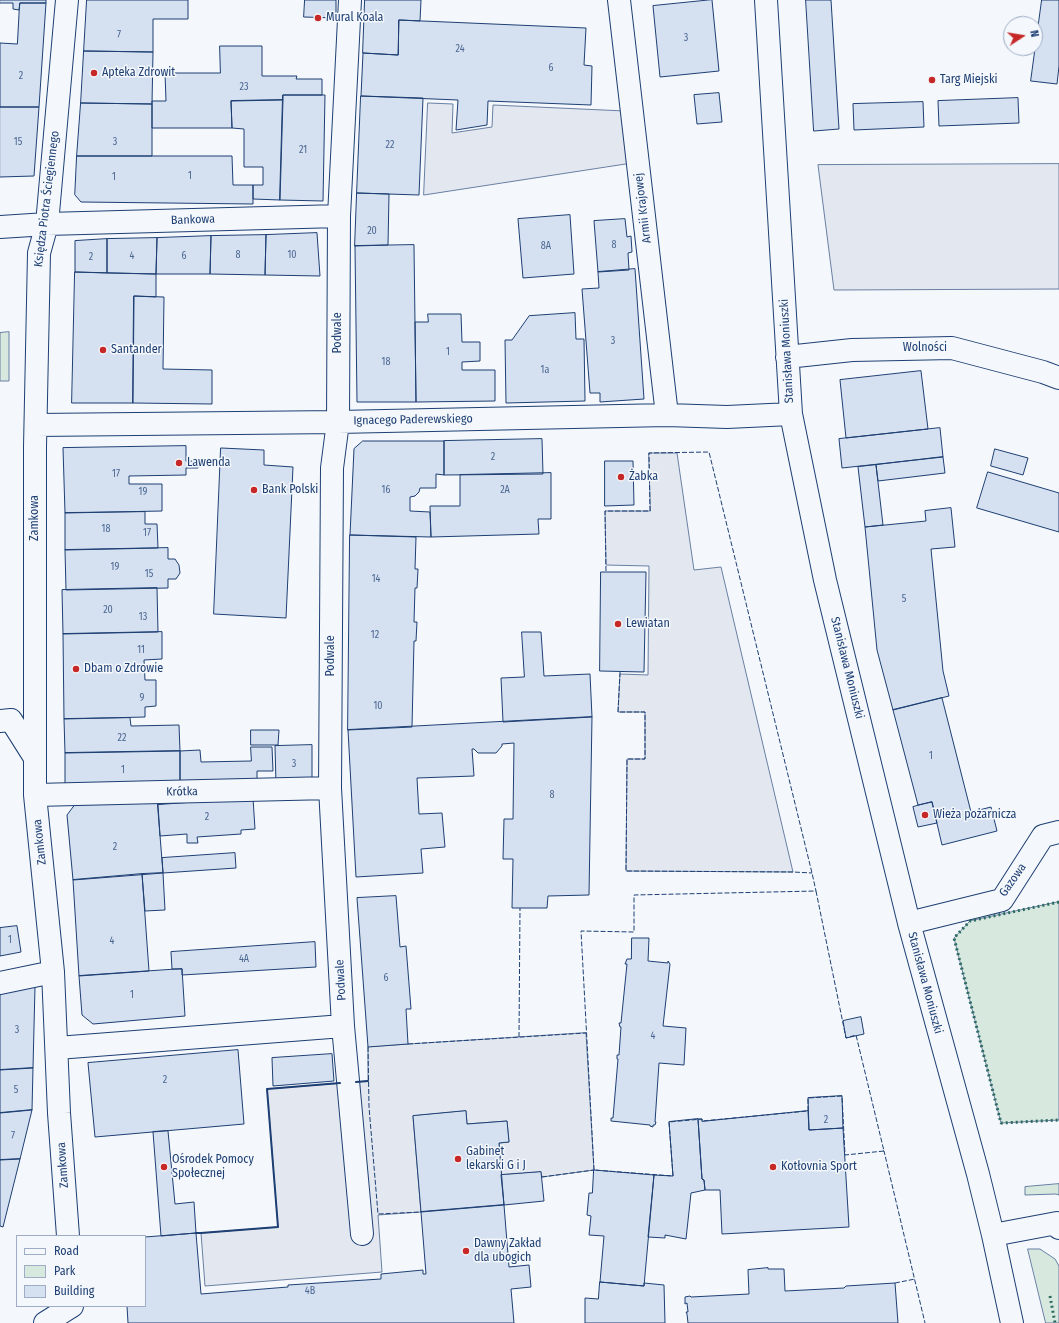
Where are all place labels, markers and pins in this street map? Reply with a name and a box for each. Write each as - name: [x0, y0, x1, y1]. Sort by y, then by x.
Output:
- place label: Mural Koala: [326, 11, 384, 25]
- marker: Mural Koala: [313, 13, 323, 23]
- place label: Apteka Zdrowit: [102, 66, 175, 80]
- marker: Apteka Zdrowit: [89, 68, 99, 78]
- place label: Targ Miejski: [940, 73, 998, 87]
- marker: Targ Miejski: [927, 75, 937, 85]
- place label: Santander: [111, 343, 162, 357]
- marker: Santander: [98, 345, 108, 355]
- place label: Lawenda: [187, 456, 230, 470]
- marker: Lawenda: [174, 458, 184, 468]
- place label: Żabka: [629, 470, 658, 484]
- marker: Żabka: [616, 472, 626, 482]
- place label: Bank Polski: [262, 483, 318, 497]
- marker: Bank Polski: [249, 485, 259, 495]
- place label: Lewiatan: [626, 617, 670, 631]
- marker: Lewiatan: [613, 619, 623, 629]
- place label: Dbam o Zdrowie: [84, 662, 163, 676]
- marker: Dbam o Zdrowie: [71, 664, 81, 674]
- place label: Wieża pożarnicza: [933, 808, 1016, 822]
- marker: Wieża pożarnicza: [920, 810, 930, 820]
- place label: Gabinet lekarski G i J: [466, 1145, 526, 1173]
- place label: Ośrodek Pomocy Społecznej: [172, 1153, 254, 1181]
- marker: Gabinet lekarski G i J: [453, 1154, 463, 1164]
- place label: Kotłovnia Sport: [781, 1160, 857, 1174]
- marker: Ośrodek Pomocy Społecznej: [159, 1162, 169, 1172]
- marker: Kotłovnia Sport: [768, 1162, 778, 1172]
- place label: Dawny Zakład dla ubogich: [474, 1237, 541, 1265]
- marker: Dawny Zakład dla ubogich: [461, 1246, 471, 1256]

